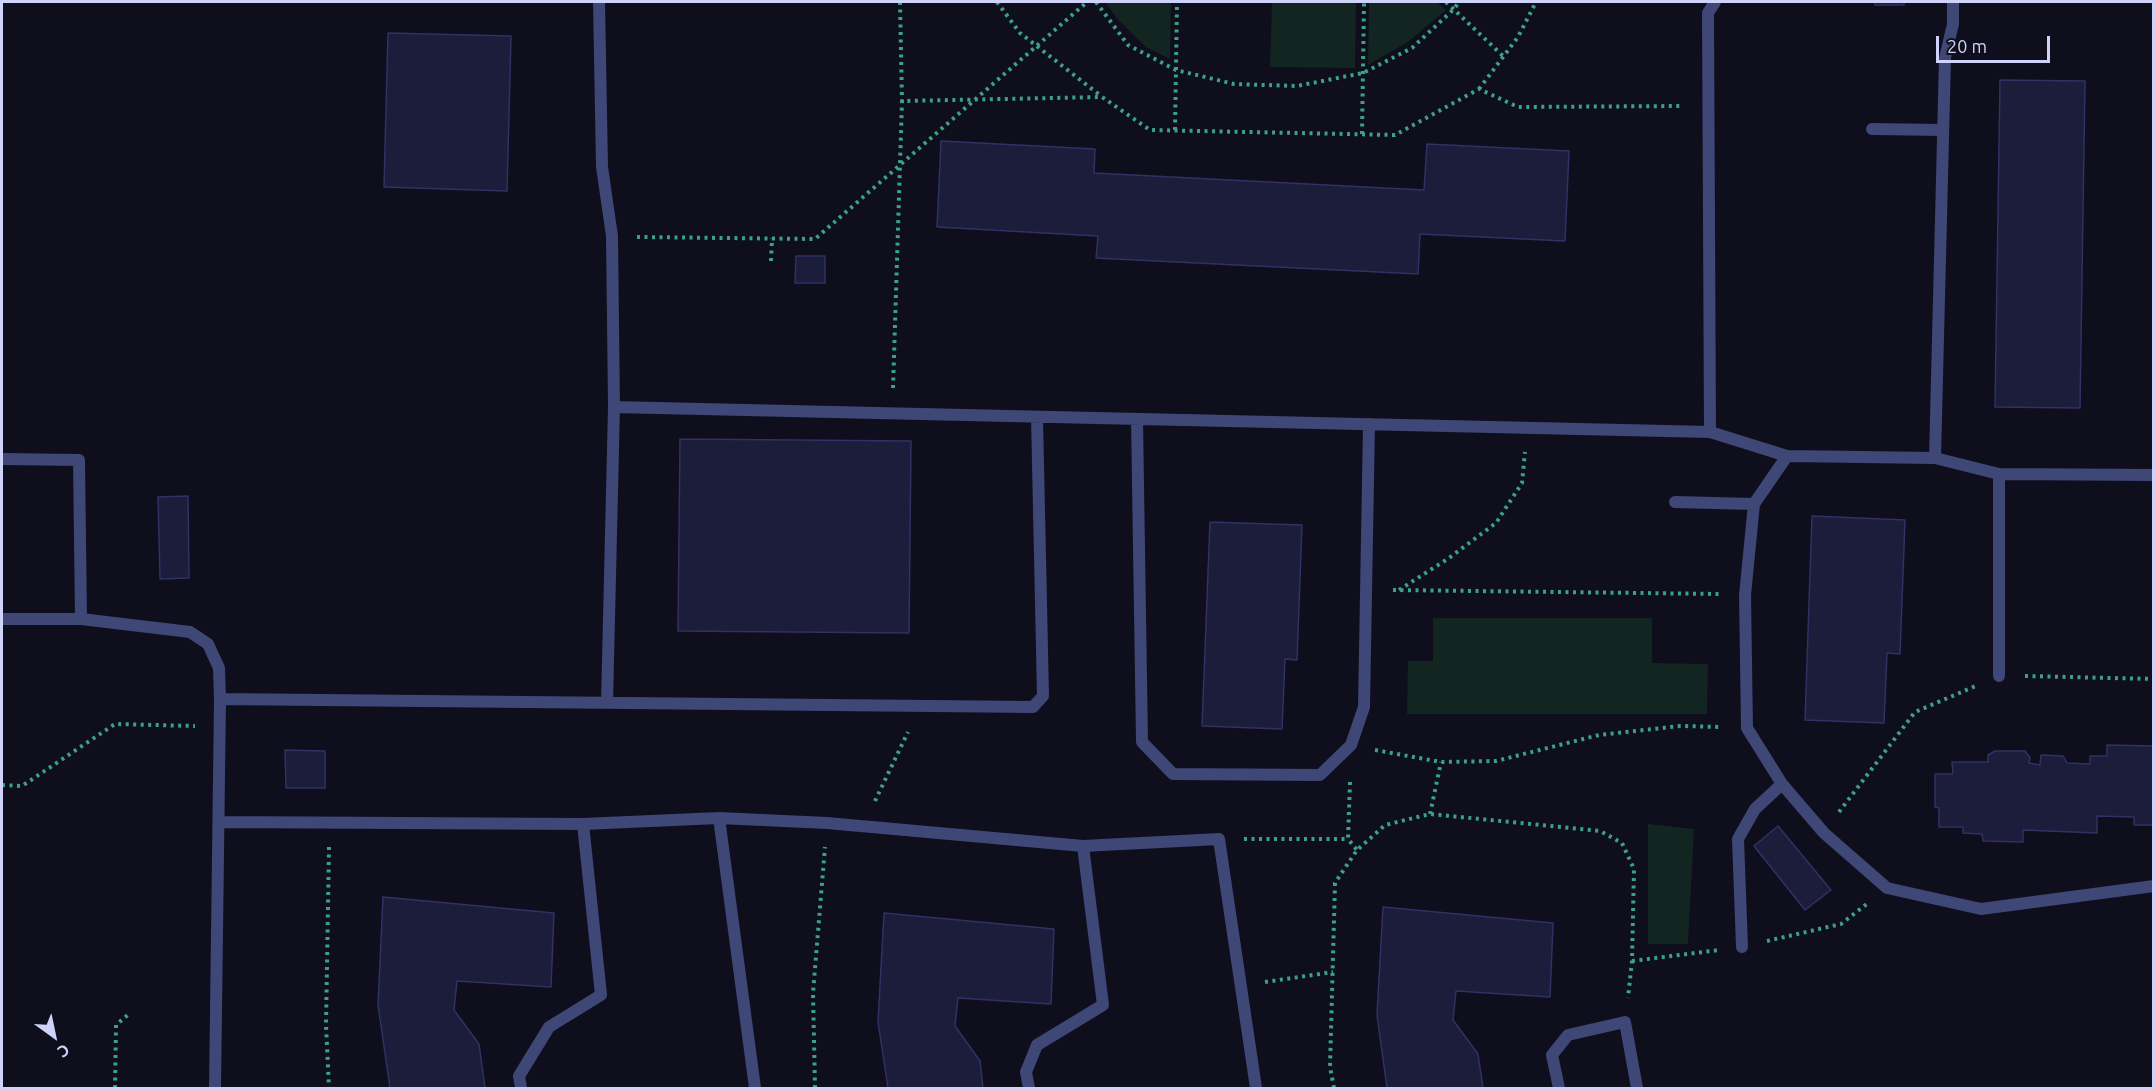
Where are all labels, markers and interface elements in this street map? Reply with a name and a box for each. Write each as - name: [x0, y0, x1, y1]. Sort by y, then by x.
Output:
- scale bar: [1939, 24, 2053, 62]
- text: 20 m: [1947, 36, 1987, 56]
- north arrow: [24, 1006, 84, 1066]
- text: С: [55, 1041, 73, 1061]

